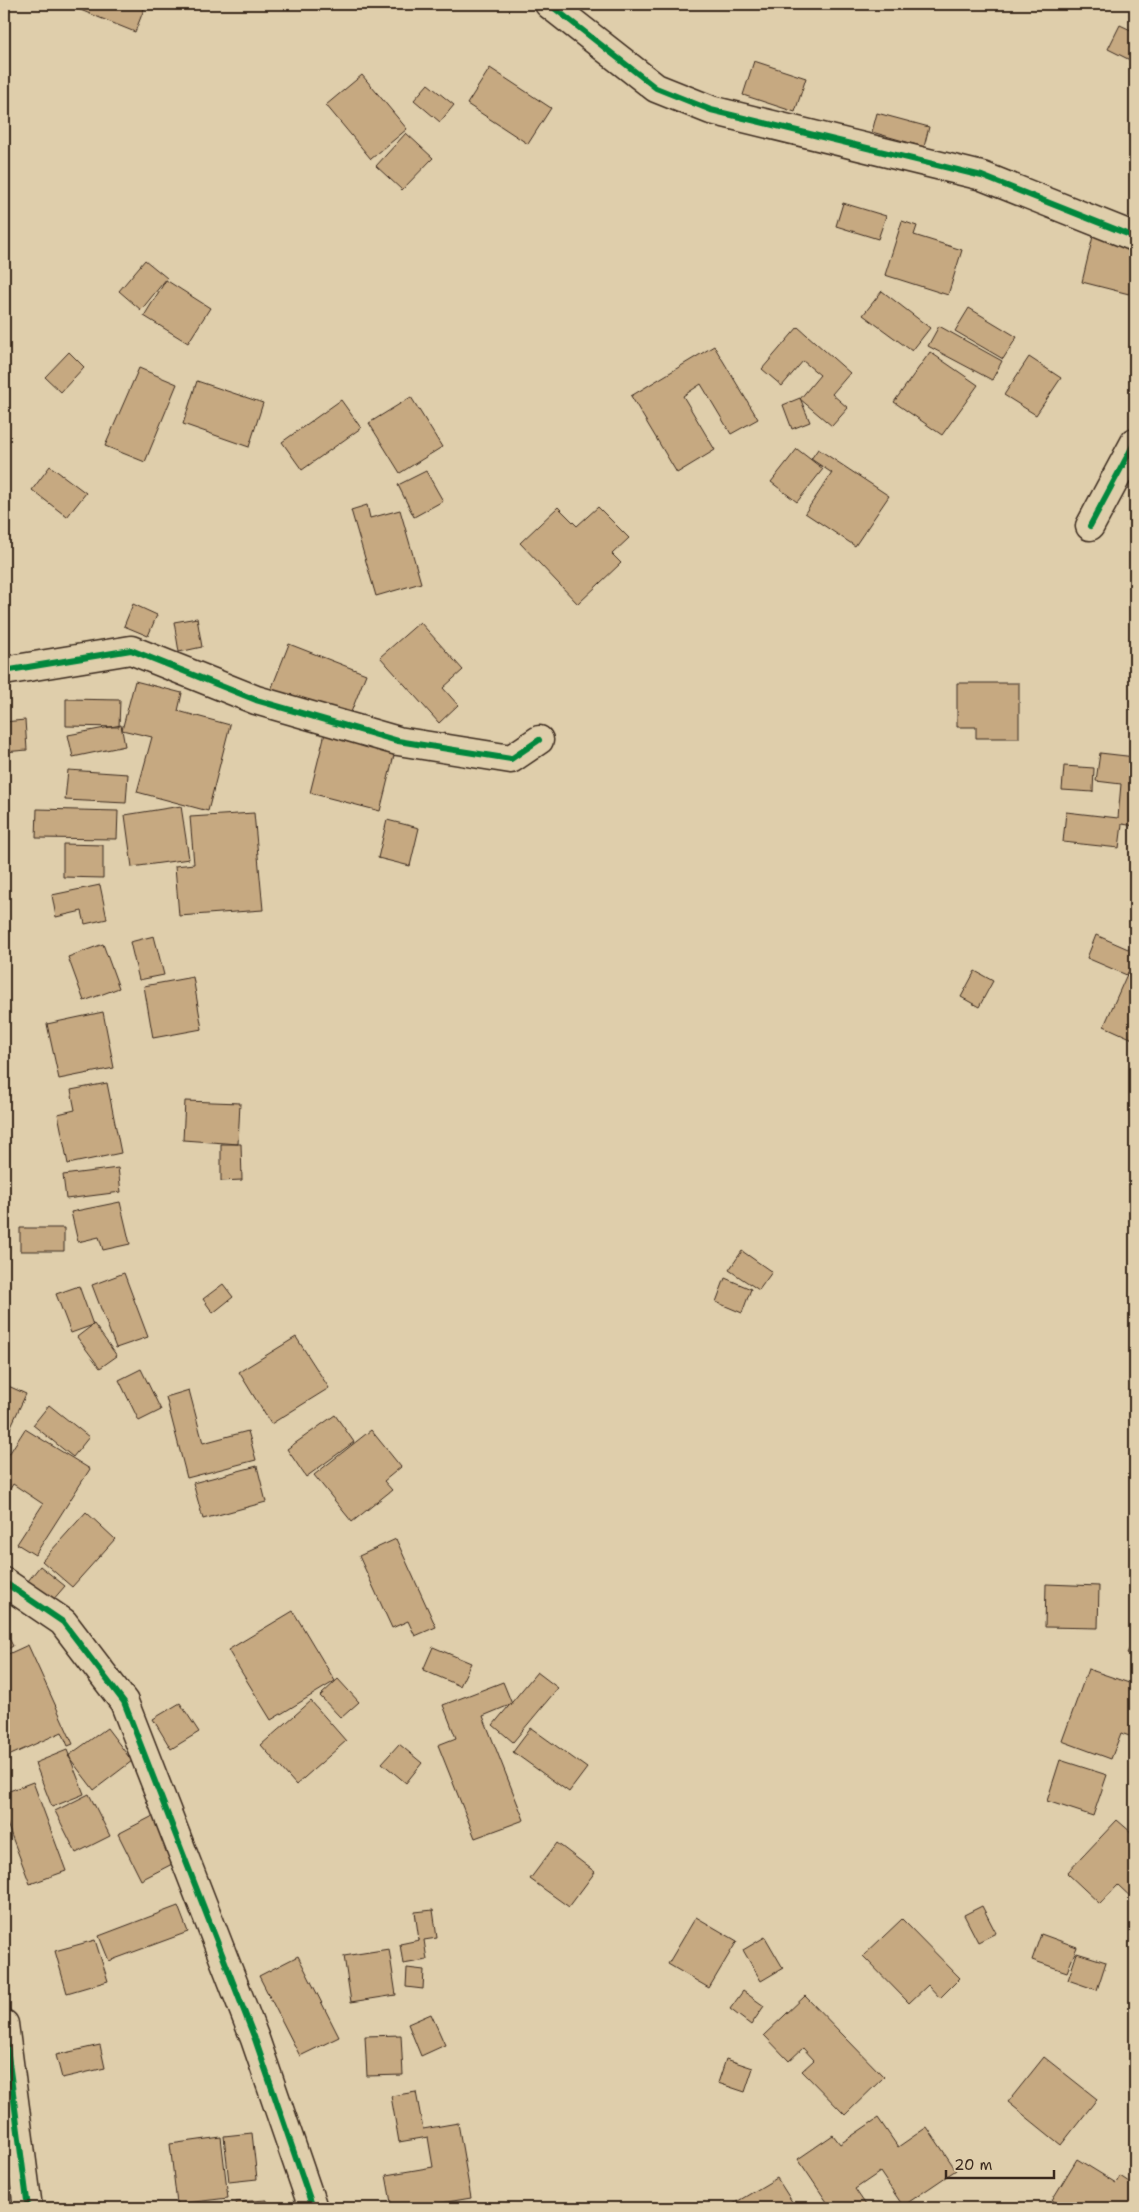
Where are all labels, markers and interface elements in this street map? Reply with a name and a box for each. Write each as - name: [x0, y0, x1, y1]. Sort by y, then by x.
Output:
- scale bar: [946, 2147, 1054, 2179]
- text: 20 m: [954, 2155, 993, 2175]

